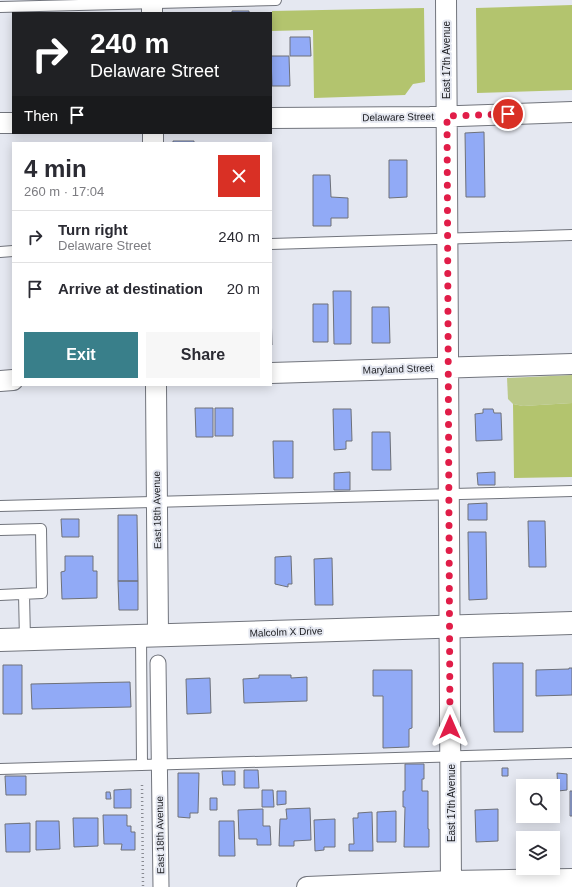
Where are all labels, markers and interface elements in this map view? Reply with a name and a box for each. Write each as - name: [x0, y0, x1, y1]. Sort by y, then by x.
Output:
- street label: East 17th Avenue: [441, 20, 452, 99]
- icon: right: [24, 28, 76, 80]
- text: 240 m: [90, 28, 169, 59]
- text: Delaware Street: [90, 61, 219, 81]
- pin: [491, 97, 525, 131]
- icon: arrive: [497, 103, 519, 125]
- icon: arrive: [66, 104, 88, 126]
- text: Then: [24, 107, 58, 124]
- street label: Delaware Street: [362, 111, 434, 123]
- text: 4 min: [24, 155, 87, 182]
- button: close: [218, 155, 260, 197]
- text: 260 m · 17:04: [24, 184, 104, 199]
- text: Turn right: [58, 221, 128, 238]
- icon: right: [24, 226, 46, 248]
- text: 240 m: [218, 228, 260, 245]
- text: Delaware Street: [58, 238, 151, 253]
- icon: arrive: [24, 278, 46, 300]
- text: Arrive at destination: [58, 280, 203, 297]
- text: 20 m: [227, 280, 260, 297]
- button: Exit: [24, 332, 138, 378]
- button: Share: [146, 332, 260, 378]
- street label: Maryland Street: [363, 362, 434, 376]
- street label: East 18th Avenue: [151, 470, 163, 549]
- street label: Malcolm X Drive: [249, 625, 323, 639]
- position arrow: [429, 706, 471, 748]
- street label: East 17th Avenue: [446, 763, 457, 842]
- map controls: [516, 779, 560, 875]
- button: search: [516, 779, 560, 823]
- street label: East 18th Avenue: [154, 795, 166, 874]
- button: layers: [516, 831, 560, 875]

